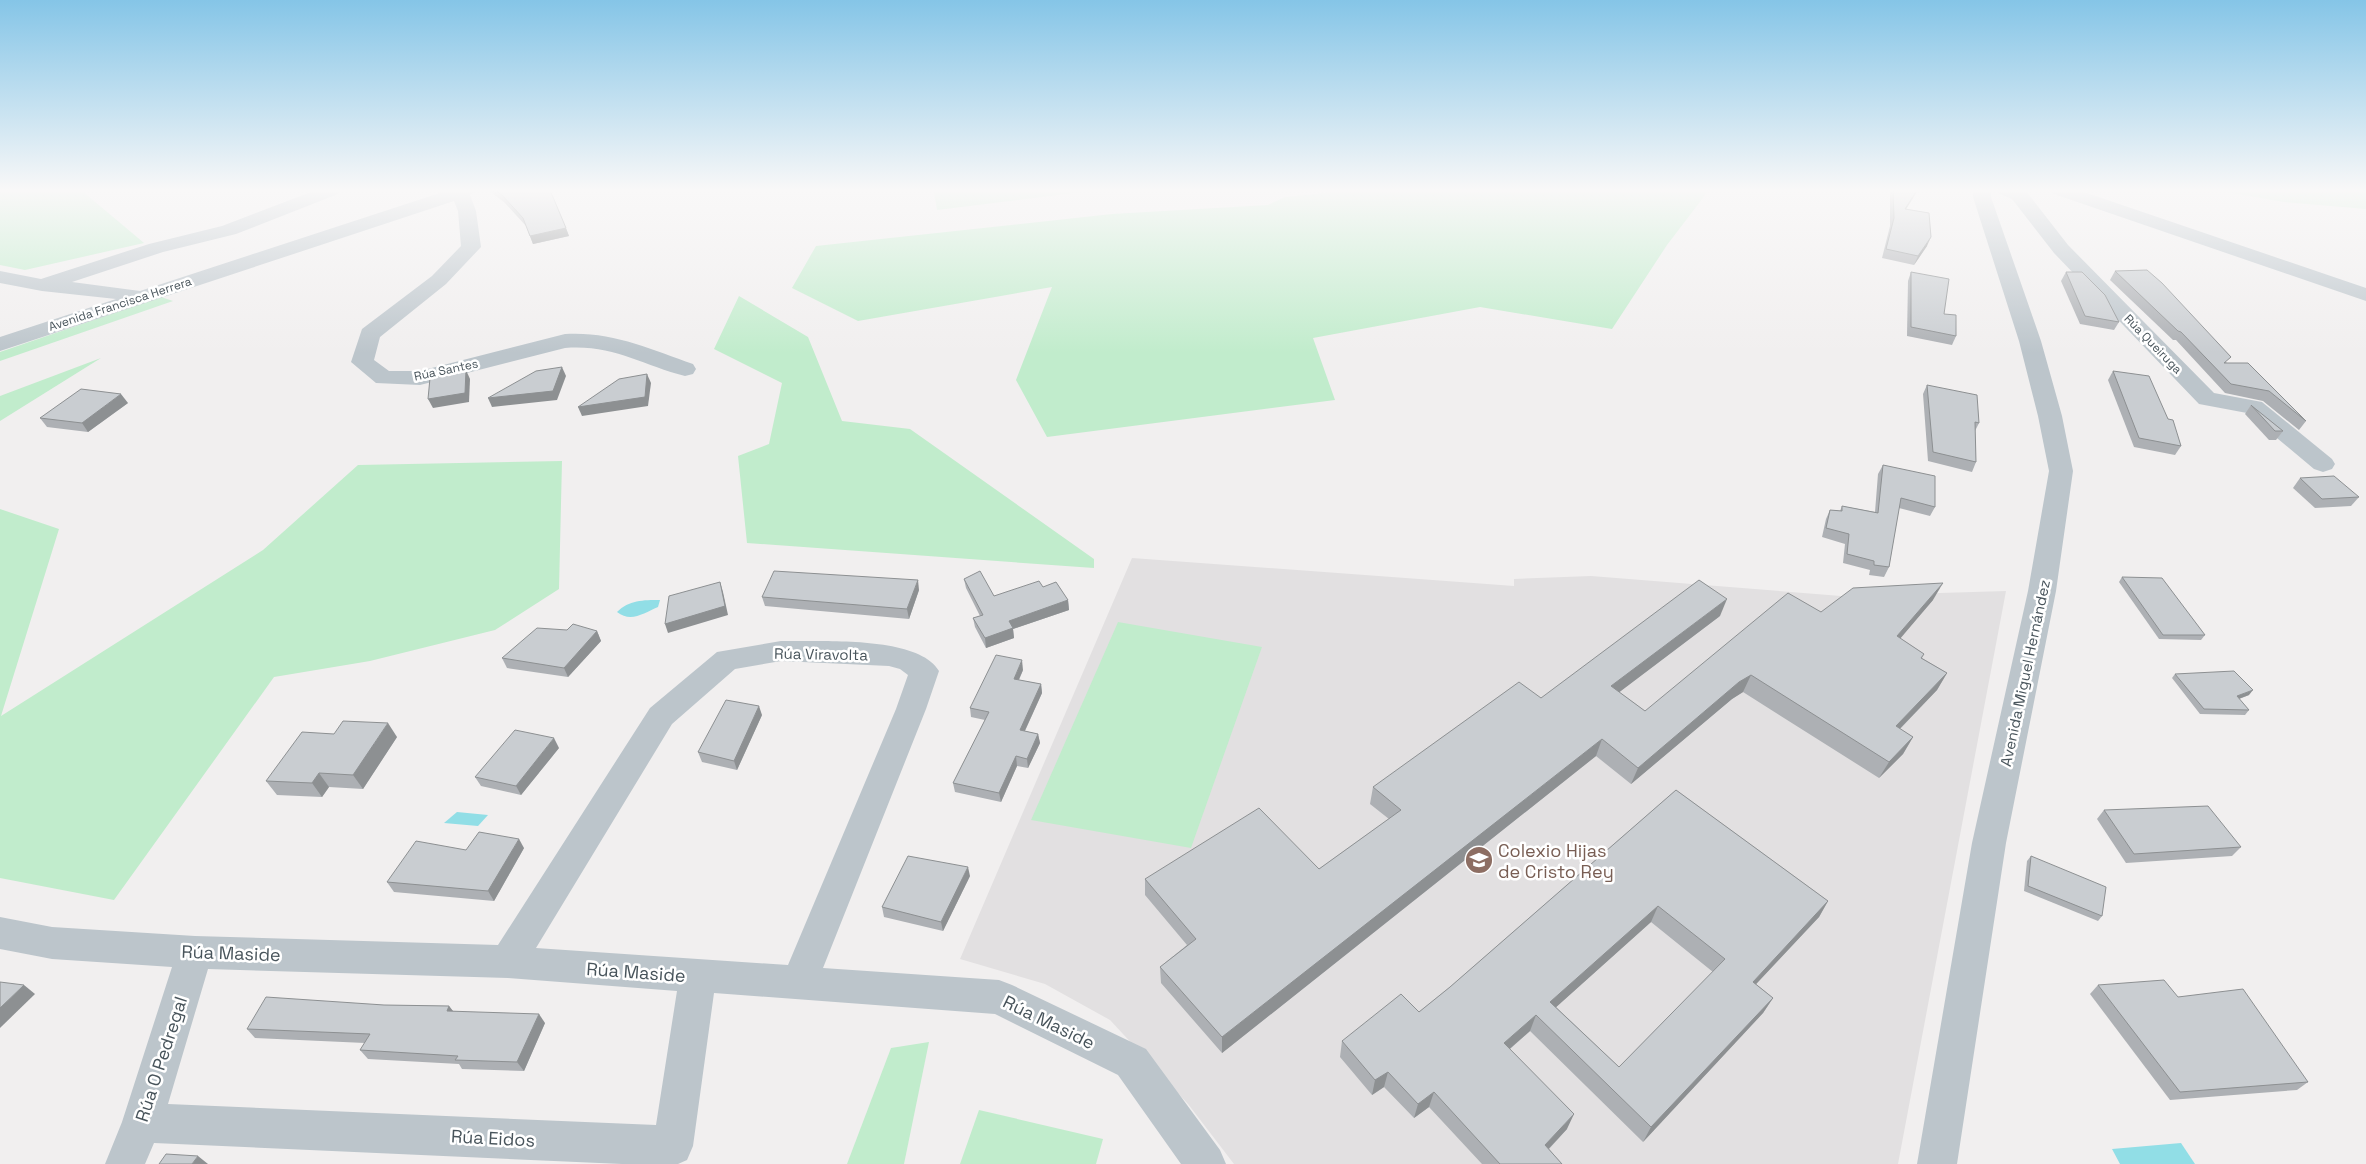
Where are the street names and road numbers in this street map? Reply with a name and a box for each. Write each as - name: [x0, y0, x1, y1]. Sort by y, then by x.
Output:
- street label: Avenida Francisca Herrera: [46, 273, 194, 335]
- street label: Rúa Queiruga: [2121, 311, 2185, 377]
- street label: Rúa Santes: [413, 355, 479, 385]
- street label: Avenida Miguel Hernández: [1996, 578, 2054, 768]
- street label: Rúa Viravolta: [774, 644, 868, 664]
- street label: Rúa Maside: [181, 940, 281, 966]
- street label: Rúa Maside: [586, 957, 686, 987]
- street label: Rúa Maside: [999, 990, 1099, 1054]
- street label: Rúa O Pedregal: [130, 994, 192, 1124]
- street label: Rúa Eidos: [450, 1124, 536, 1152]

